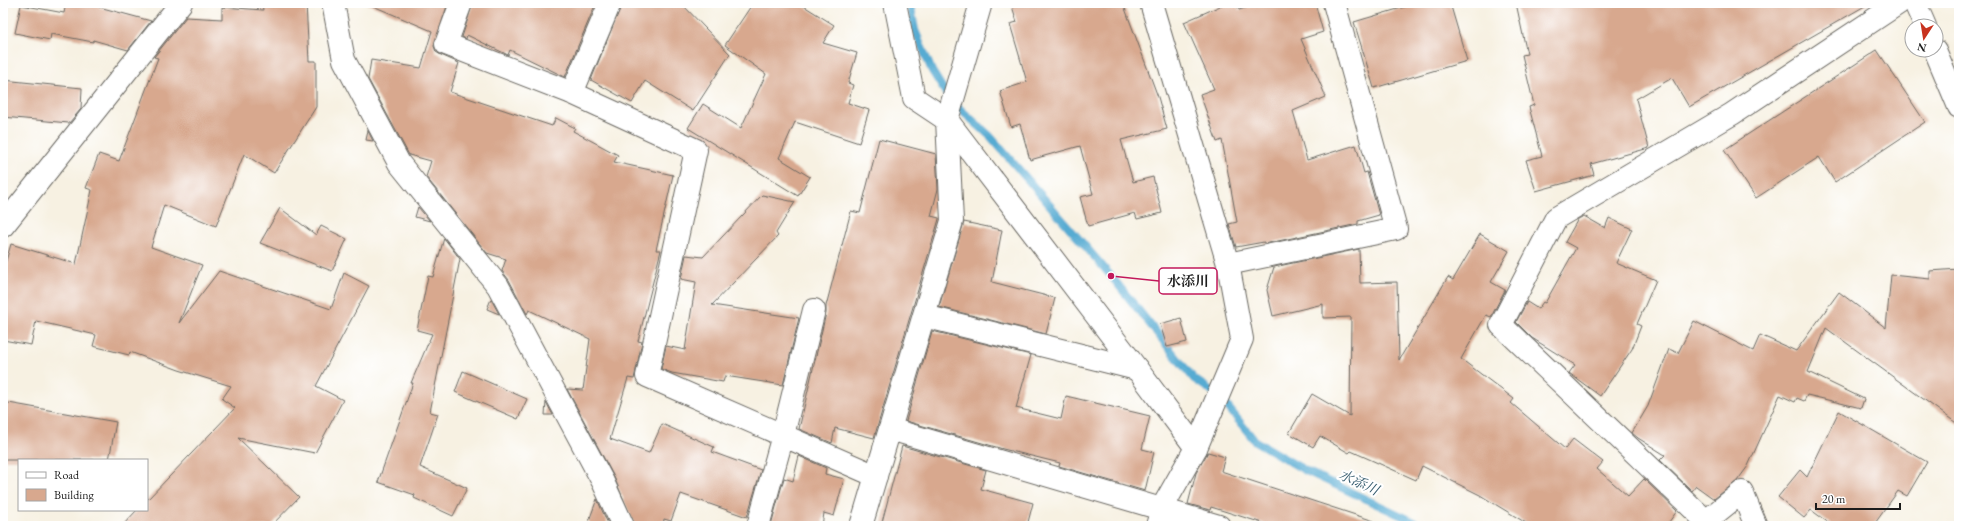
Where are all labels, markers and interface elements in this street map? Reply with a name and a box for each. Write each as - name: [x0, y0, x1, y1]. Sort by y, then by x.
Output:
- north arrow: [1904, 18, 1944, 58]
- text: N: [1916, 40, 1928, 56]
- callout: 水添川: [1159, 268, 1217, 294]
- text: 水添川: [1167, 272, 1209, 290]
- legend: [18, 459, 148, 511]
- water label: 水添川: [1336, 465, 1384, 500]
- text: Road: [54, 467, 80, 483]
- scale bar: [1816, 485, 1900, 511]
- text: Building: [54, 487, 95, 503]
- text: 20 m: [1822, 491, 1846, 507]

